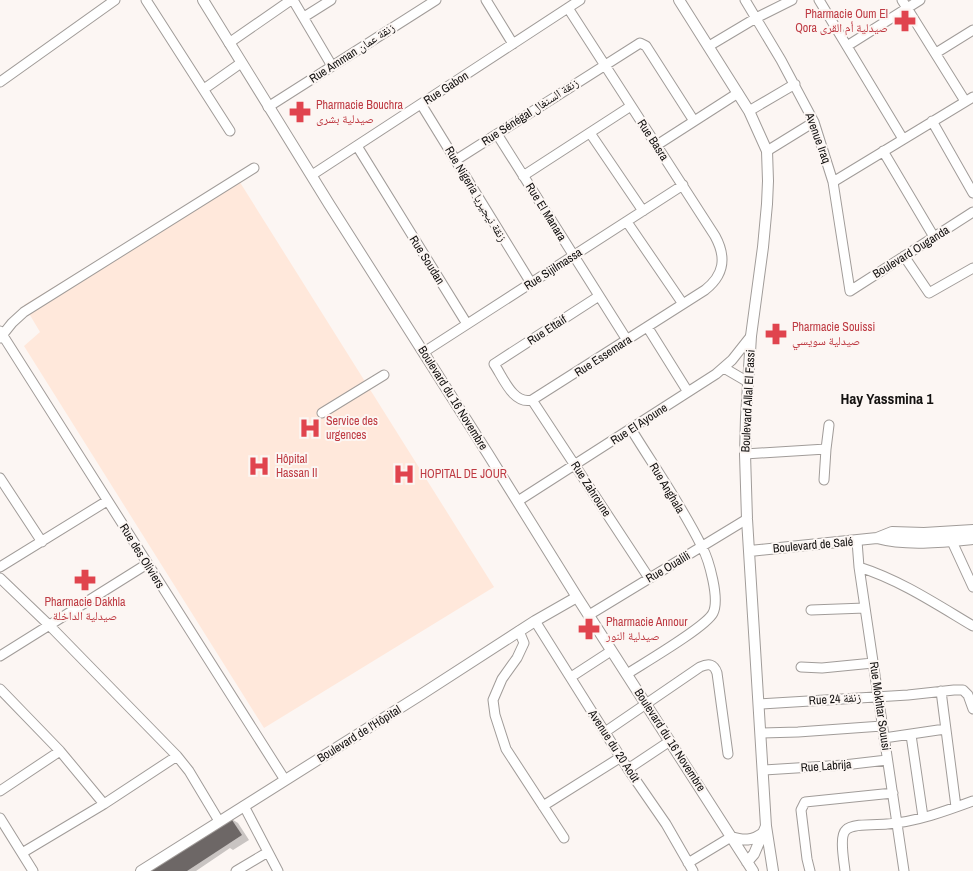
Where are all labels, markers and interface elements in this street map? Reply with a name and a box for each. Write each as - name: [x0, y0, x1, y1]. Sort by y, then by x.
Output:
- place label: Pharmacie Oum El Qora صيدلية أم القرى: [795, 6, 888, 36]
- pharmacy icon: Pharmacie Oum El Qora صيدلية أم القرى: [892, 8, 918, 34]
- street label: Rue Amman زنقة عمان: [306, 19, 398, 87]
- street label: Rue Gabon: [421, 68, 471, 108]
- street label: Rue Sénégal زنقة السنغال: [479, 74, 582, 149]
- place label: Pharmacie Bouchra صيدلية بشرى: [316, 97, 403, 127]
- pharmacy icon: Pharmacie Bouchra صيدلية بشرى: [287, 99, 313, 125]
- street label: Avenue Iraq: [801, 109, 835, 166]
- street label: Rue Basra: [634, 116, 673, 164]
- street label: Rue Nigeria زنقة نيجيريا: [441, 143, 511, 245]
- street label: Rue El Manara: [522, 180, 570, 245]
- street label: Boulevard Ouganda: [870, 222, 953, 282]
- street label: Rue Soudan: [406, 233, 448, 287]
- street label: Rue Sijilmassa: [521, 244, 586, 294]
- street label: Rue Ettaif: [524, 311, 570, 349]
- place label: Pharmacie Souissi صيدلية سويسي: [792, 319, 875, 351]
- pharmacy icon: Pharmacie Souissi صيدلية سويسي: [763, 321, 789, 347]
- street label: Rue Essemara: [571, 331, 635, 380]
- street label: Boulevard du 16 Novembre: [414, 343, 492, 453]
- street label: Boulevard Allal El Fassi: [737, 349, 759, 453]
- district label: Hay Yassmina 1: [841, 388, 934, 409]
- street label: Rue El Ayoune: [607, 400, 671, 448]
- place label: Service des urgences: [326, 413, 378, 443]
- hospital icon: Service des urgences: [297, 415, 323, 441]
- place label: Hôpital Hassan II: [276, 451, 318, 481]
- hospital icon: Hôpital Hassan II: [246, 453, 272, 479]
- street label: Rue Zahroune: [567, 458, 615, 520]
- street label: Rue Anghala: [646, 460, 689, 517]
- hospital icon: HOPITAL DE JOUR: [391, 461, 417, 487]
- place label: HOPITAL DE JOUR: [420, 466, 507, 482]
- street label: Rue des Oliviers: [116, 521, 168, 591]
- street label: Boulevard de Salé: [772, 534, 854, 556]
- street label: Rue Oualili: [643, 547, 693, 587]
- pharmacy icon: Pharmacie Dakhla صيدلية الداخلة: [72, 567, 98, 593]
- place label: Pharmacie Dakhla صيدلية الداخلة: [45, 594, 126, 624]
- place label: Pharmacie Annour صيدلية النور: [605, 614, 688, 644]
- pharmacy icon: Pharmacie Annour صيدلية النور: [576, 616, 602, 642]
- street label: Rue Mokhtar Souusi: [866, 660, 894, 752]
- street label: Boulevard du 16 Novembre: [631, 685, 709, 795]
- street label: Rue 24 زنقة: [808, 689, 862, 709]
- street label: Boulevard de l'Hôpital: [314, 702, 404, 766]
- street label: Avenue du 20 Août: [584, 706, 643, 785]
- street label: Rue Labrija: [800, 756, 852, 776]

